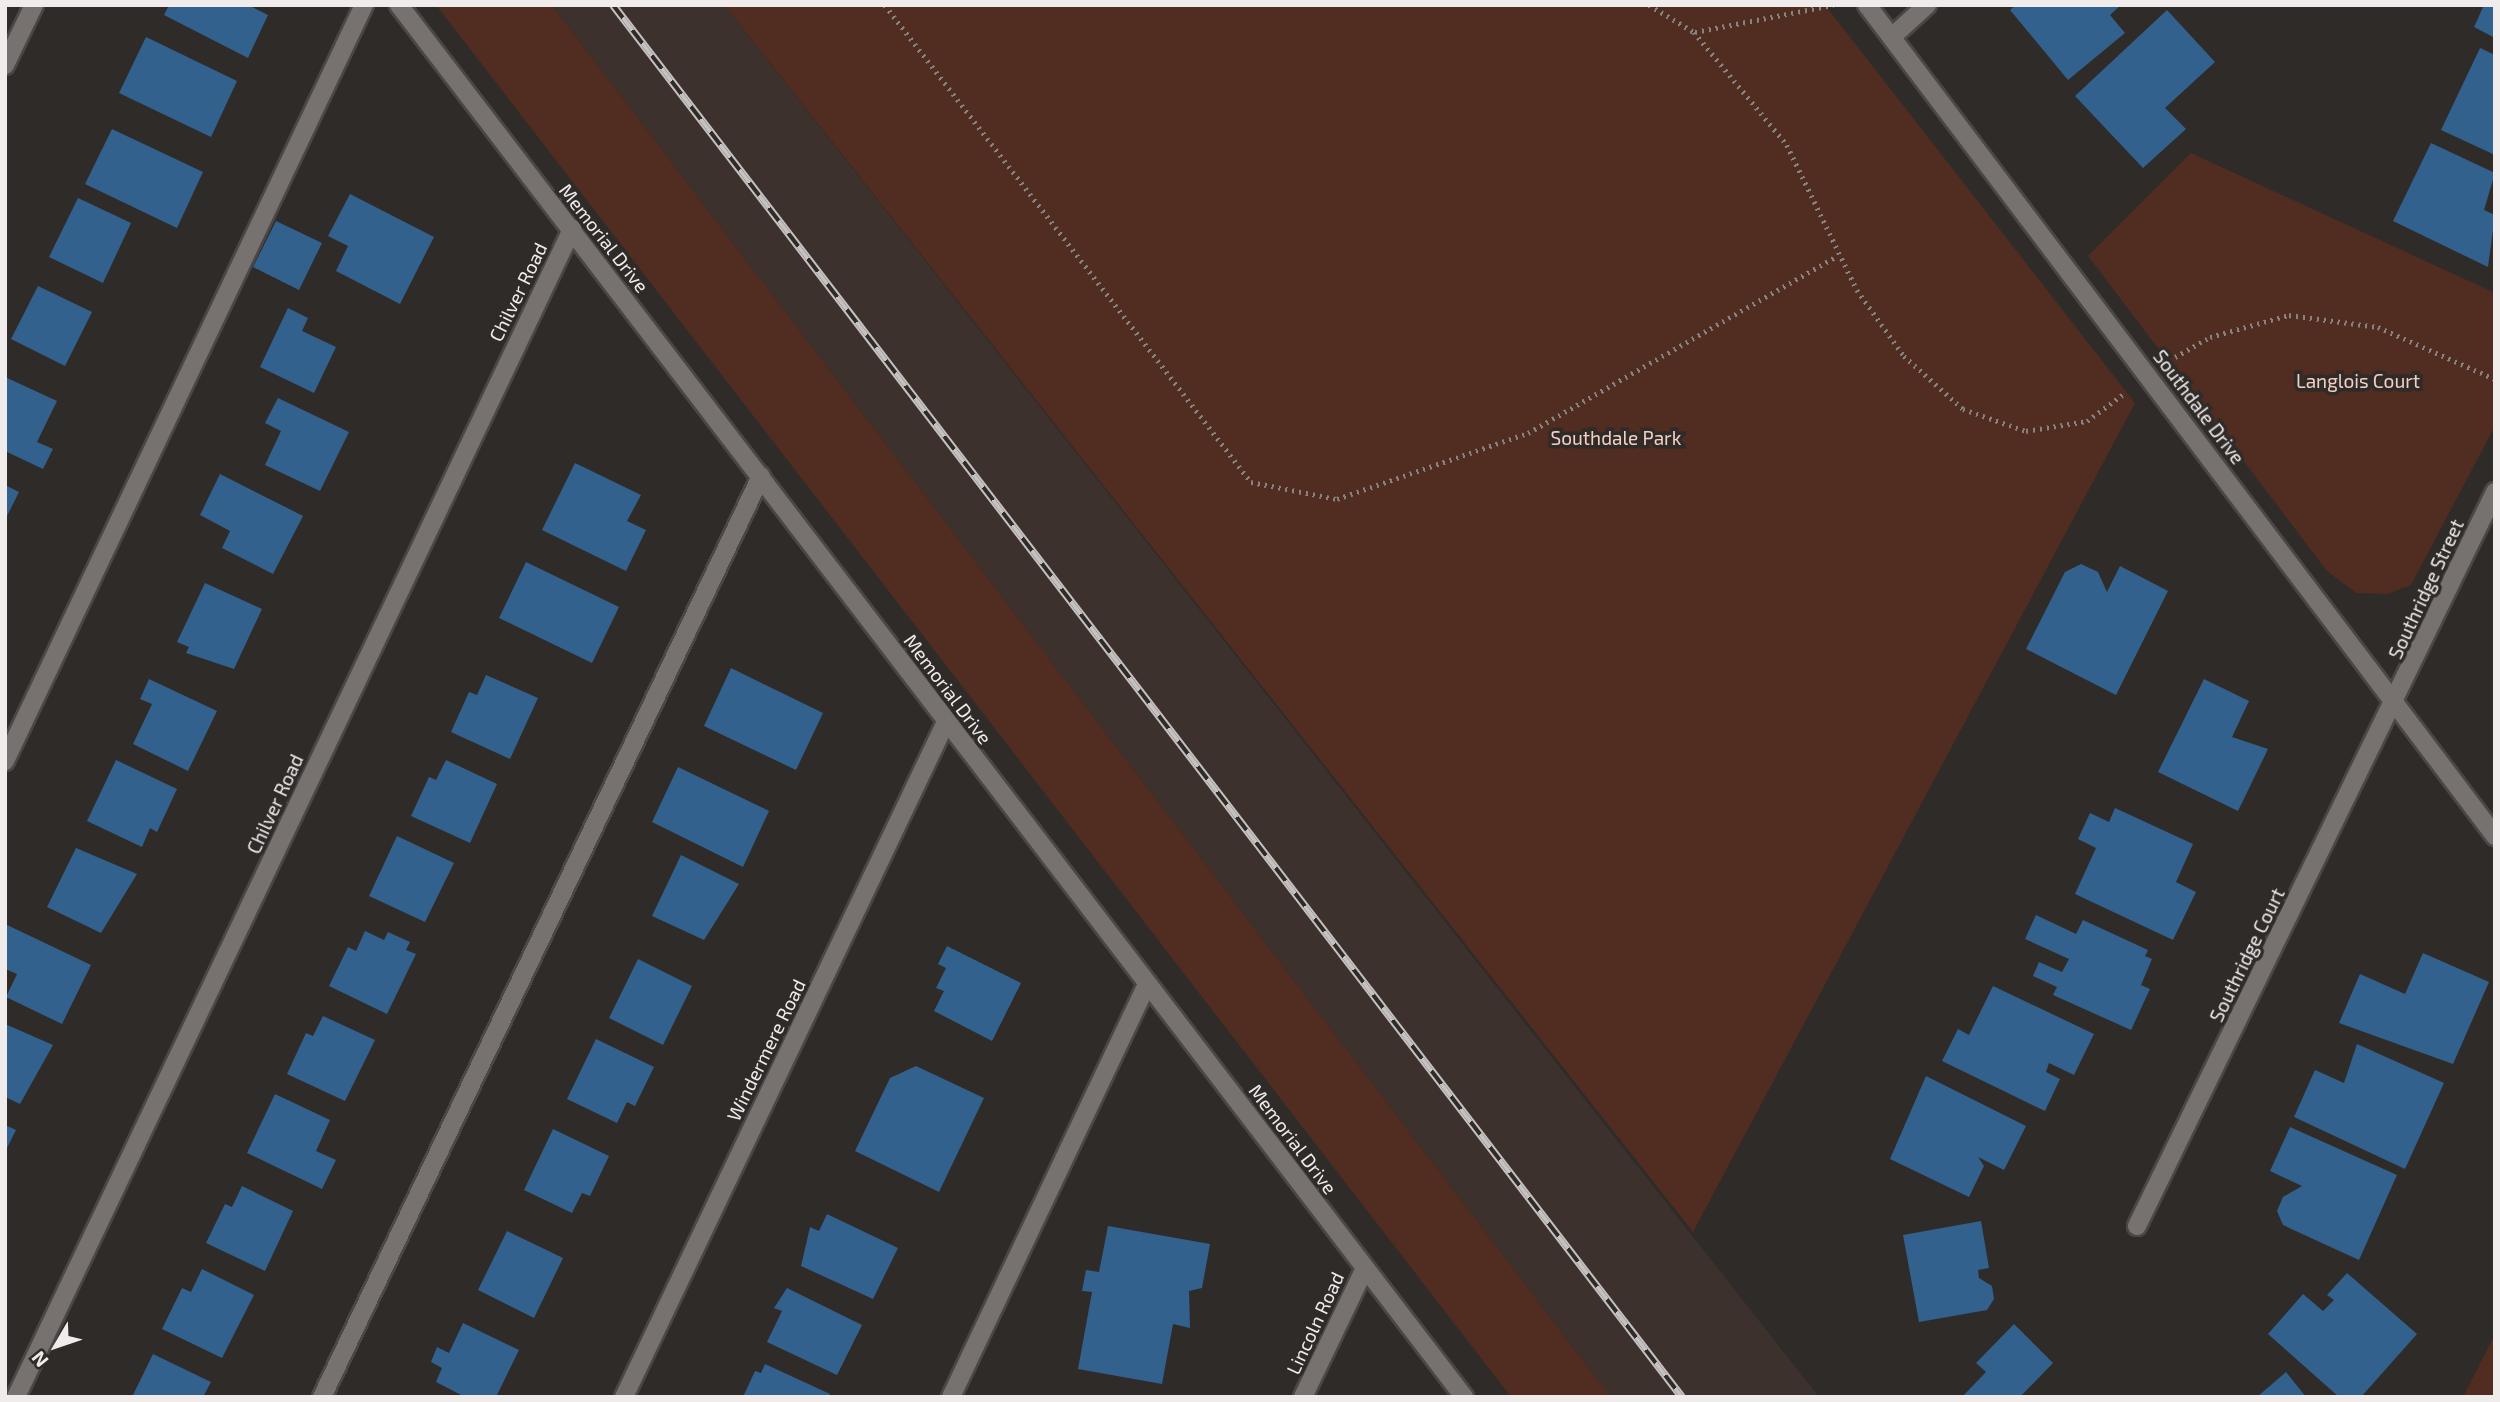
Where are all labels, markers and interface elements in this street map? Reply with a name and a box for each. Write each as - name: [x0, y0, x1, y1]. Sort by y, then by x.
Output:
- street label: Memorial Drive: [554, 179, 654, 297]
- street label: Chilver Road: [484, 239, 552, 345]
- street label: Southdale Drive: [2149, 345, 2249, 469]
- park label: Langlois Court: [2296, 370, 2420, 392]
- park label: Southdale Park: [1551, 427, 1681, 449]
- street label: Southridge Street: [2384, 516, 2468, 662]
- street label: Memorial Drive: [899, 629, 997, 749]
- street label: Chilver Road: [242, 750, 308, 858]
- street label: Southridge Court: [2205, 884, 2289, 1026]
- street label: Windermere Road: [722, 975, 810, 1125]
- street label: Memorial Drive: [1244, 1079, 1342, 1199]
- street label: Lincoln Road: [1281, 1268, 1349, 1378]
- north arrow: [21, 1311, 91, 1381]
- text: N: [26, 1347, 53, 1372]

